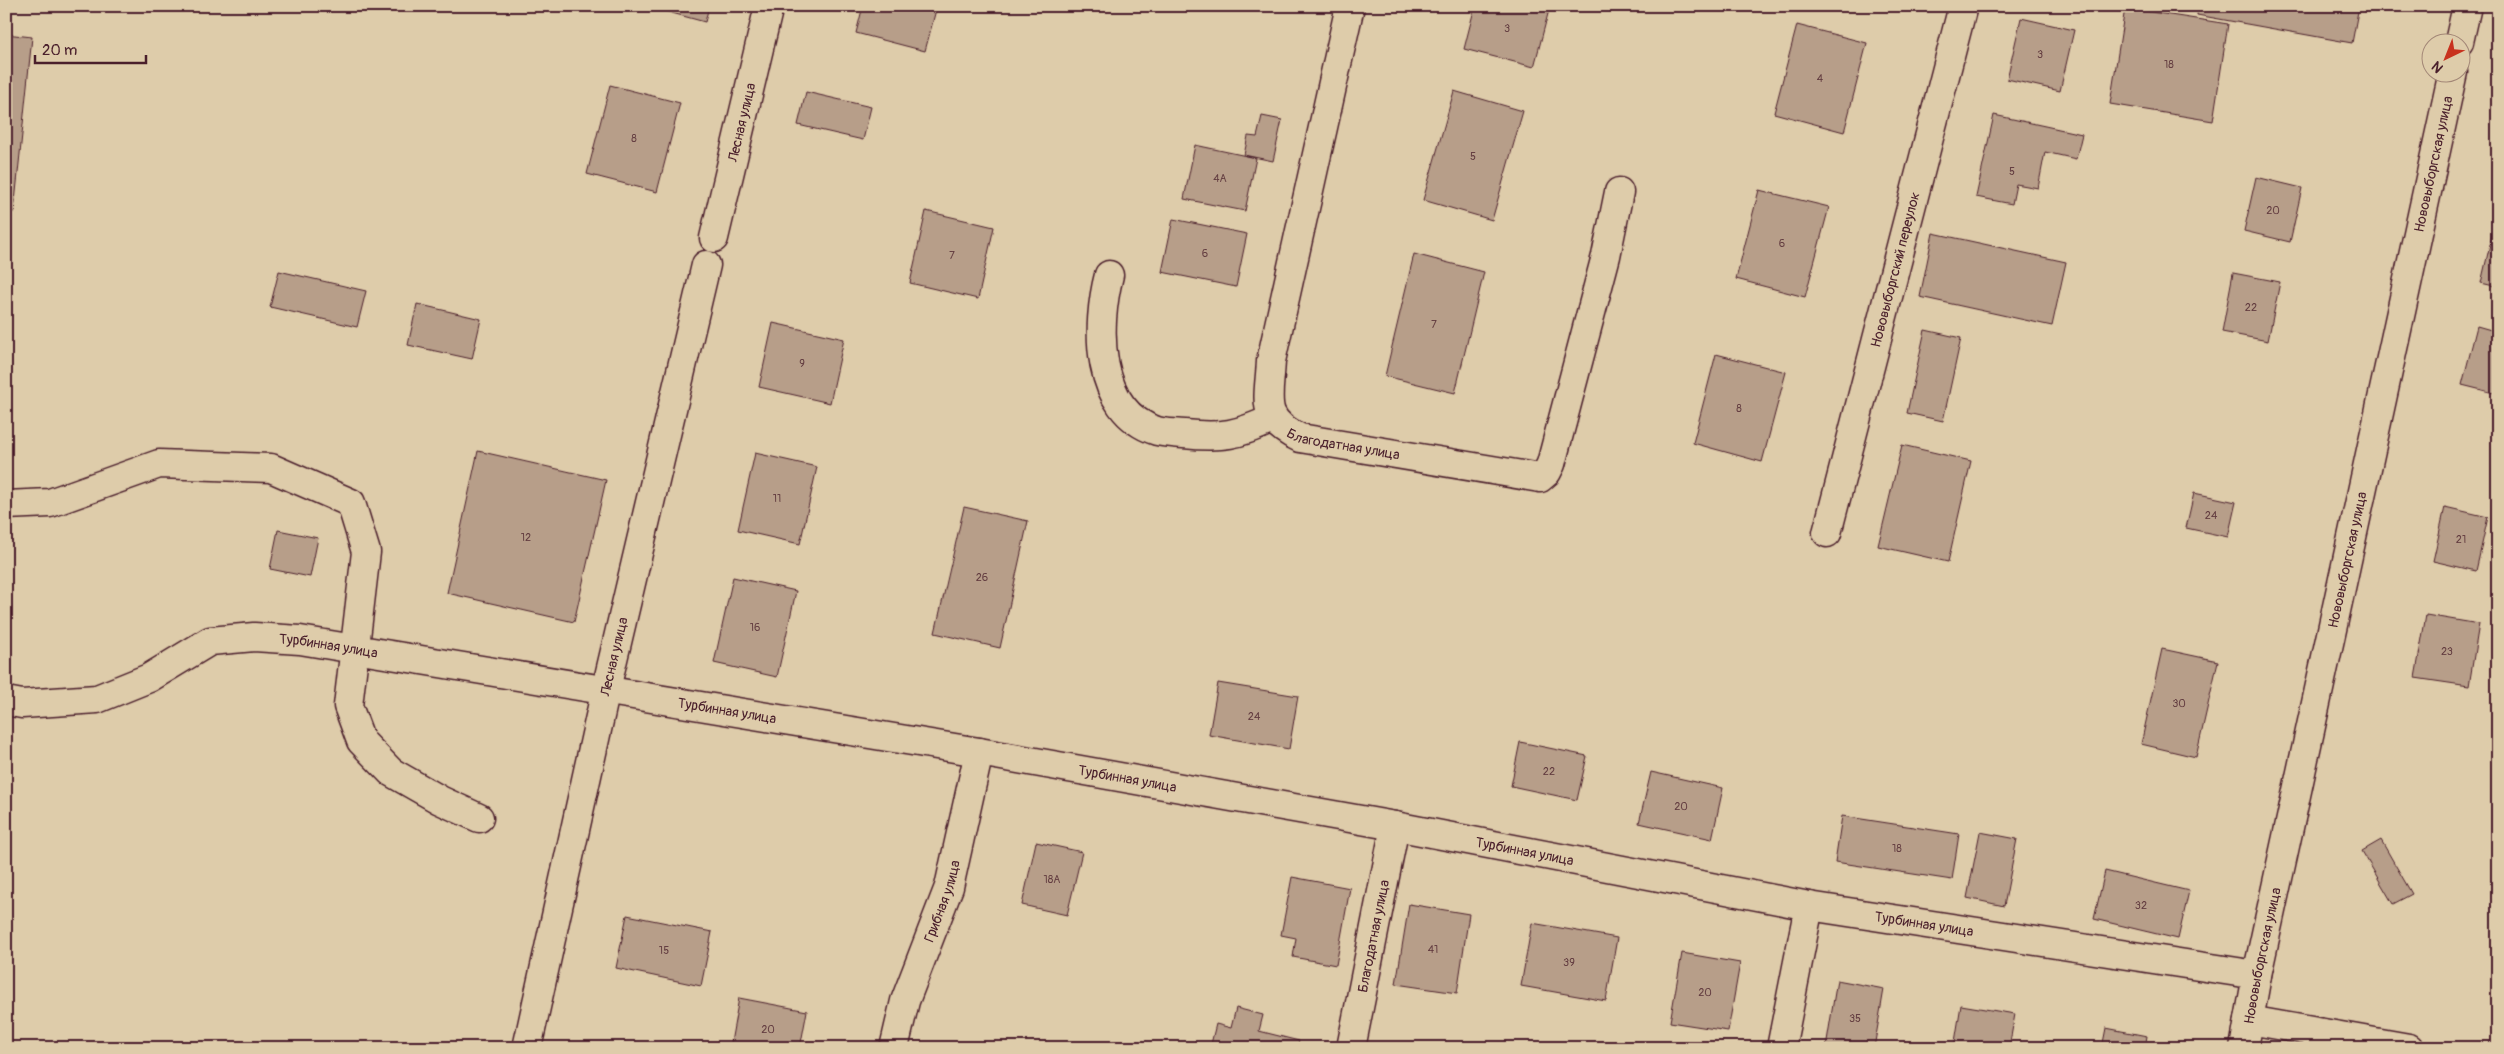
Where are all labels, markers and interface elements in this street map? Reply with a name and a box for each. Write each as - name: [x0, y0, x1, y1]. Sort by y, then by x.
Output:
- house number: 3: [1504, 22, 1510, 35]
- scale bar: [35, 32, 146, 64]
- north arrow: [2422, 32, 2472, 82]
- text: 20 m: [42, 41, 77, 60]
- house number: 3: [2037, 48, 2043, 61]
- house number: 18: [2164, 58, 2174, 71]
- text: N: [2428, 58, 2447, 77]
- house number: 4: [1817, 72, 1824, 85]
- street label: Лесная улица: [724, 81, 759, 164]
- street label: Нововыборгская улица: [2410, 94, 2457, 234]
- house number: 8: [631, 132, 637, 145]
- house number: 5: [1470, 150, 1476, 163]
- house number: 5: [2009, 165, 2015, 178]
- house number: 4А: [1213, 172, 1227, 185]
- street label: Нововыборгский переулок: [1867, 190, 1924, 349]
- house number: 20: [2266, 204, 2280, 217]
- house number: 6: [1779, 237, 1785, 250]
- house number: 6: [1202, 247, 1208, 260]
- house number: 7: [949, 249, 955, 262]
- house number: 22: [2245, 301, 2257, 314]
- house number: 7: [1431, 318, 1437, 331]
- house number: 9: [799, 357, 805, 370]
- house number: 8: [1736, 402, 1742, 415]
- street label: Благодатная улица: [1284, 425, 1401, 464]
- street label: Нововыборгская улица: [2325, 490, 2371, 630]
- house number: 11: [773, 492, 781, 505]
- house number: 24: [2205, 509, 2218, 522]
- house number: 12: [521, 531, 531, 544]
- house number: 21: [2456, 533, 2466, 546]
- house number: 26: [976, 571, 988, 584]
- street label: Лесная улица: [597, 615, 632, 699]
- house number: 16: [750, 621, 760, 634]
- street label: Турбинная улица: [278, 631, 379, 662]
- house number: 23: [2441, 645, 2453, 658]
- street label: Турбинная улица: [676, 694, 778, 727]
- house number: 30: [2172, 697, 2186, 710]
- house number: 24: [1248, 710, 1261, 723]
- street label: Турбинная улица: [1077, 762, 1178, 796]
- house number: 22: [1543, 765, 1555, 778]
- house number: 20: [1674, 800, 1688, 813]
- street label: Турбинная улица: [1474, 834, 1575, 869]
- house number: 18: [1892, 842, 1902, 855]
- street label: Грибная улица: [921, 859, 964, 945]
- house number: 18А: [1044, 873, 1060, 886]
- street label: Благодатная улица: [1354, 878, 1393, 994]
- street label: Нововыборгская улица: [2240, 886, 2285, 1026]
- house number: 32: [2135, 899, 2147, 912]
- street label: Турбинная улица: [1873, 908, 1975, 940]
- house number: 41: [1428, 943, 1438, 956]
- house number: 15: [659, 944, 669, 957]
- house number: 39: [1563, 956, 1575, 969]
- house number: 20: [1698, 986, 1712, 999]
- house number: 35: [1849, 1012, 1861, 1025]
- house number: 20: [761, 1023, 775, 1036]

